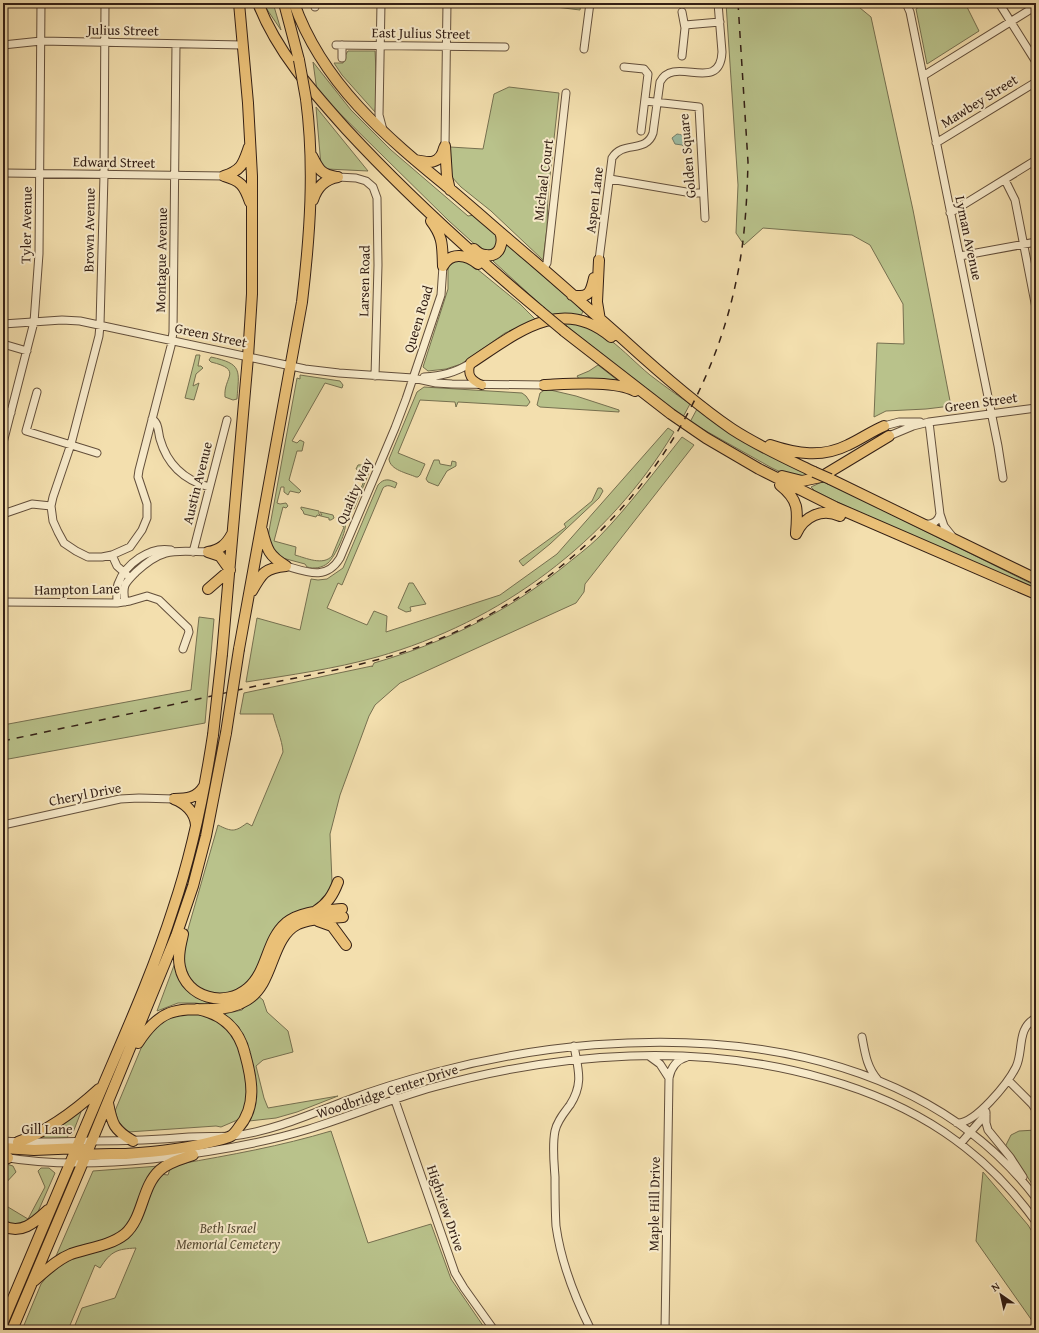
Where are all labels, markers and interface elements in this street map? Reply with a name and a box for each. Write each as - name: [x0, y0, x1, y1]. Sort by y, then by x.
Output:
- street label: Julius Street: [85, 19, 159, 41]
- street label: East Julius Street: [371, 22, 471, 44]
- street label: Mawbey Street: [937, 69, 1021, 133]
- street label: Golden Square: [673, 112, 701, 199]
- street label: Michael Court: [528, 138, 558, 222]
- street label: Edward Street: [73, 151, 155, 173]
- street label: Aspen Lane: [580, 165, 608, 234]
- street label: Tyler Avenue: [15, 186, 37, 264]
- street label: Brown Avenue: [78, 187, 100, 272]
- street label: Lyman Avenue: [950, 194, 988, 282]
- street label: Montague Avenue: [150, 207, 172, 313]
- street label: Larsen Road: [353, 245, 375, 317]
- street label: Queen Road: [398, 282, 438, 355]
- street label: Green Street: [173, 318, 249, 352]
- street label: Green Street: [943, 387, 1019, 417]
- street label: Austin Avenue: [177, 439, 217, 526]
- street label: Quality Way: [331, 455, 377, 527]
- street label: Hampton Lane: [34, 578, 120, 600]
- street label: Cheryl Drive: [47, 777, 123, 811]
- street label: Woodbridge Center Drive: [314, 1058, 461, 1123]
- street label: Gill Lane: [22, 1119, 73, 1139]
- street label: Maple Hill Drive: [643, 1156, 665, 1252]
- street label: Highview Drive: [422, 1162, 470, 1254]
- park label: Beth Israel Memorial Cemetery: [176, 1218, 281, 1254]
- north arrow: [981, 1275, 1021, 1315]
- text: N: [988, 1278, 1003, 1295]

